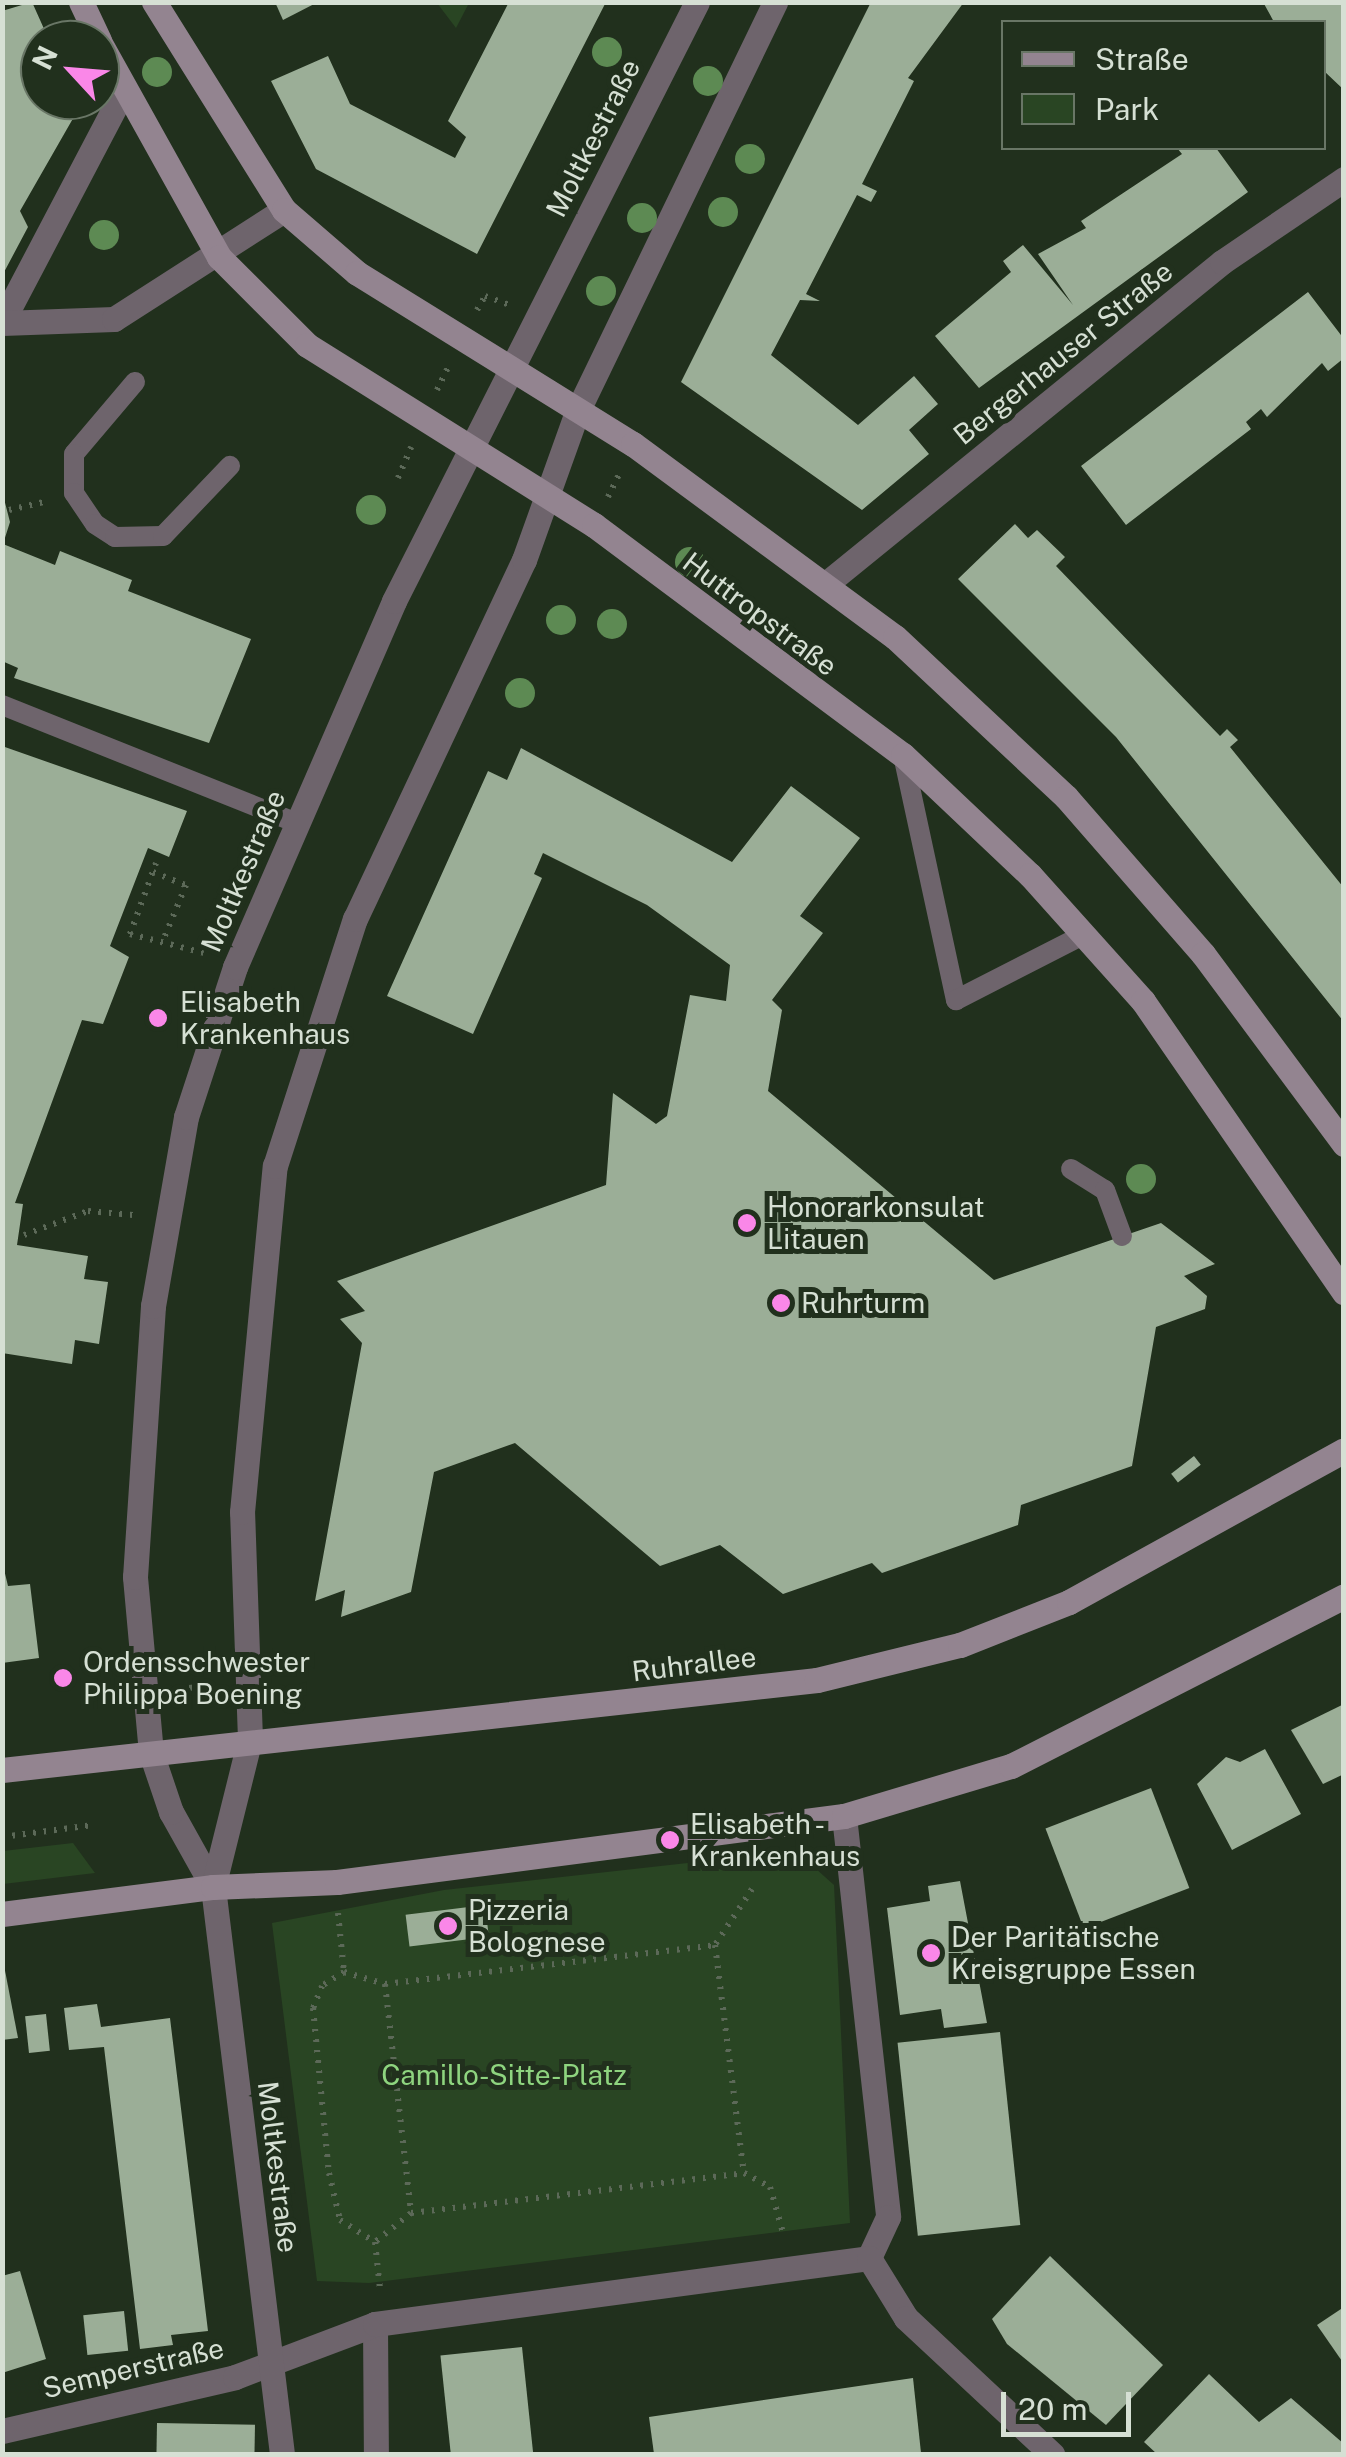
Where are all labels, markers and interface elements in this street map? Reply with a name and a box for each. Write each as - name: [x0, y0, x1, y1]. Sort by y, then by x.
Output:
- north arrow: [20, 20, 120, 120]
- legend: [1001, 20, 1326, 150]
- text: N: [25, 40, 64, 75]
- text: Straße: [1095, 41, 1189, 77]
- street label: Moltkestraße: [539, 53, 647, 223]
- text: Park: [1095, 91, 1159, 127]
- street label: Bergerhauser Straße: [947, 254, 1179, 452]
- street label: Huttropstraße: [676, 545, 844, 683]
- street label: Moltkestraße: [194, 785, 292, 957]
- place label: Elisabeth Krankenhaus: [180, 985, 350, 1051]
- marker: Elisabeth Krankenhaus: [145, 1005, 171, 1031]
- place label: Honorarkonsulat Litauen: [767, 1190, 985, 1256]
- marker: Honorarkonsulat Litauen: [736, 1212, 758, 1234]
- place label: Ruhrturm: [801, 1286, 925, 1320]
- marker: Ruhrturm: [770, 1292, 792, 1314]
- street label: Ruhrallee: [630, 1640, 758, 1688]
- place label: Ordensschwester Philippa Boening: [83, 1645, 310, 1711]
- marker: Ordensschwester Philippa Boening: [52, 1667, 74, 1689]
- place label: Elisabeth - Krankenhaus: [690, 1807, 860, 1873]
- marker: Elisabeth - Krankenhaus: [659, 1829, 681, 1851]
- place label: Pizzeria Bolognese: [468, 1893, 606, 1959]
- marker: Pizzeria Bolognese: [437, 1915, 459, 1937]
- place label: Der Paritätische Kreisgruppe Essen: [951, 1920, 1196, 1986]
- marker: Der Paritätische Kreisgruppe Essen: [920, 1942, 942, 1964]
- park label: Camillo-Sitte-Platz: [381, 2058, 627, 2092]
- street label: Moltkestraße: [251, 2079, 305, 2255]
- street label: Semperstraße: [39, 2331, 227, 2405]
- scale bar: [1006, 2372, 1136, 2434]
- text: 20 m: [1018, 2391, 1087, 2427]

